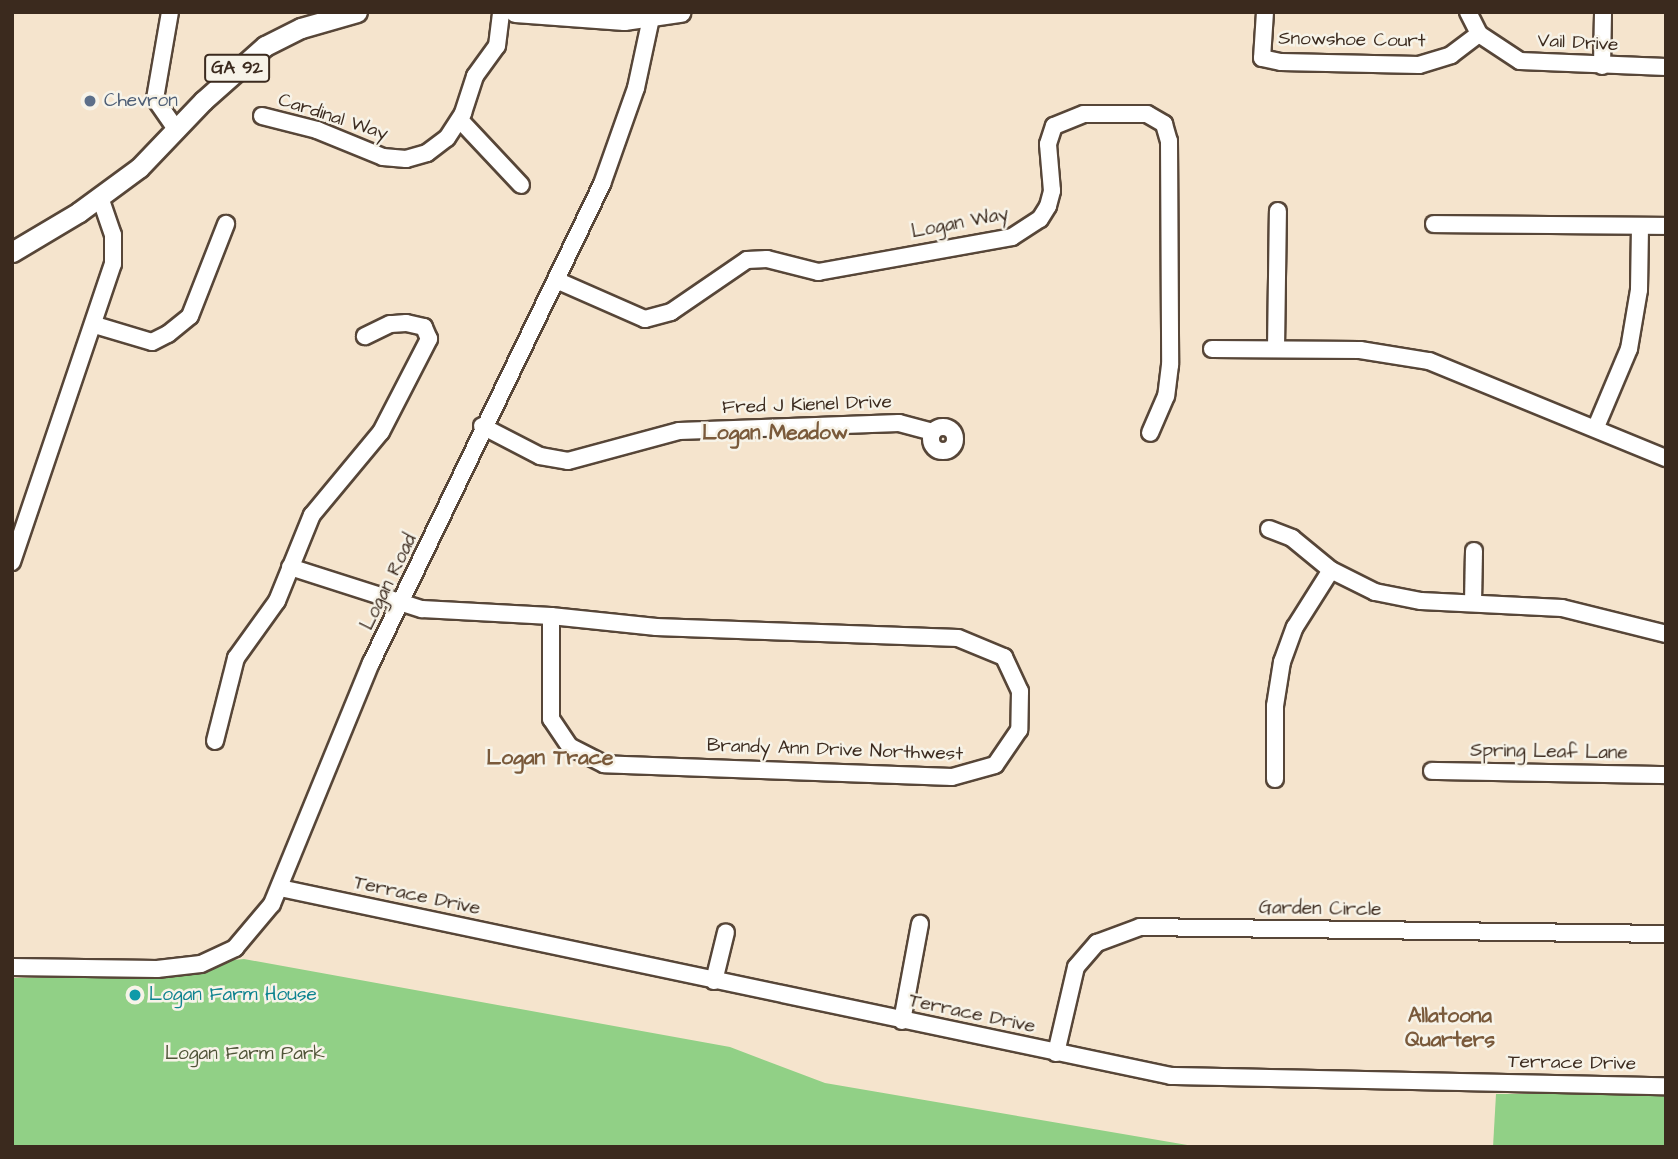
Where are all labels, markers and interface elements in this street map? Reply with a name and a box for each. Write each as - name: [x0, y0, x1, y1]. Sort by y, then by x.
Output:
- street label: Snowshoe Court: [1278, 27, 1426, 53]
- street label: Vail Drive: [1537, 29, 1619, 57]
- road number: GA 92: [204, 54, 270, 82]
- street label: Cardinal Way: [275, 89, 391, 145]
- place label: Chevron: [104, 90, 178, 112]
- marker: Chevron: [82, 93, 98, 109]
- street label: Logan Way: [910, 202, 1010, 244]
- street label: Fred J Kienel Drive: [722, 391, 892, 419]
- district label: Logan Meadow: [702, 420, 848, 446]
- street label: Logan Road: [356, 530, 422, 634]
- street label: Brandy Ann Drive Northwest: [707, 734, 963, 766]
- street label: Spring Leaf Lane: [1470, 739, 1628, 765]
- district label: Logan Trace: [487, 745, 613, 771]
- street label: Terrace Drive: [352, 871, 482, 921]
- street label: Garden Circle: [1259, 897, 1381, 921]
- place label: Logan Farm House: [149, 984, 317, 1006]
- marker: Logan Farm House: [127, 987, 143, 1003]
- street label: Terrace Drive: [907, 989, 1037, 1039]
- district label: Allatoona Quarters: [1405, 1003, 1495, 1053]
- park label: Logan Farm Park: [165, 1043, 325, 1065]
- street label: Terrace Drive: [1508, 1050, 1636, 1076]

